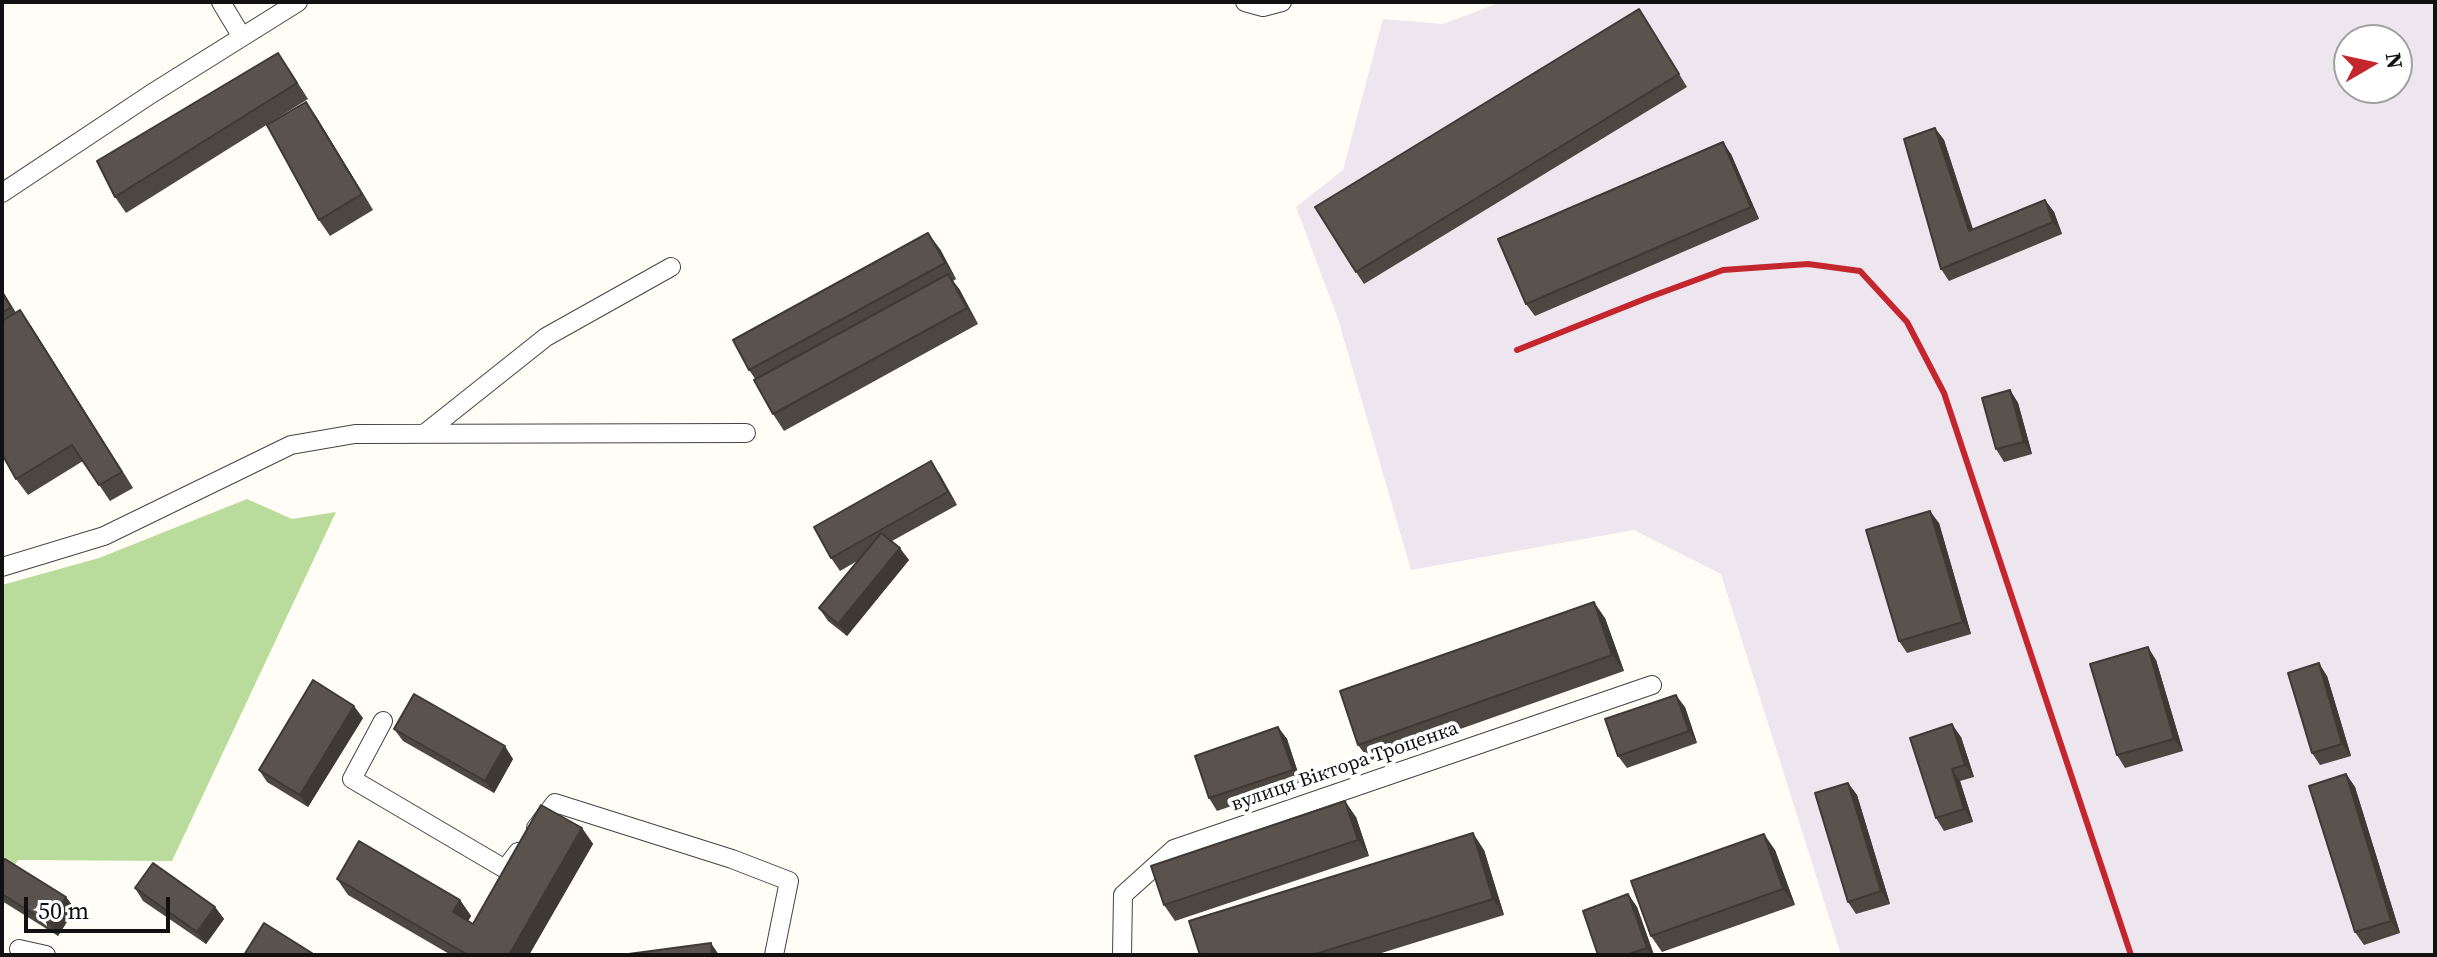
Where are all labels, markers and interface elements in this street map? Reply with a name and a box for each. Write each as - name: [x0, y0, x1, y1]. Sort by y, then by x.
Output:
- north arrow: [2333, 24, 2413, 104]
- text: N: [2379, 50, 2411, 71]
- street label: вулиця Віктора Троценка: [1228, 717, 1462, 817]
- scale bar: [28, 881, 174, 931]
- text: 50 m: [38, 894, 89, 927]

